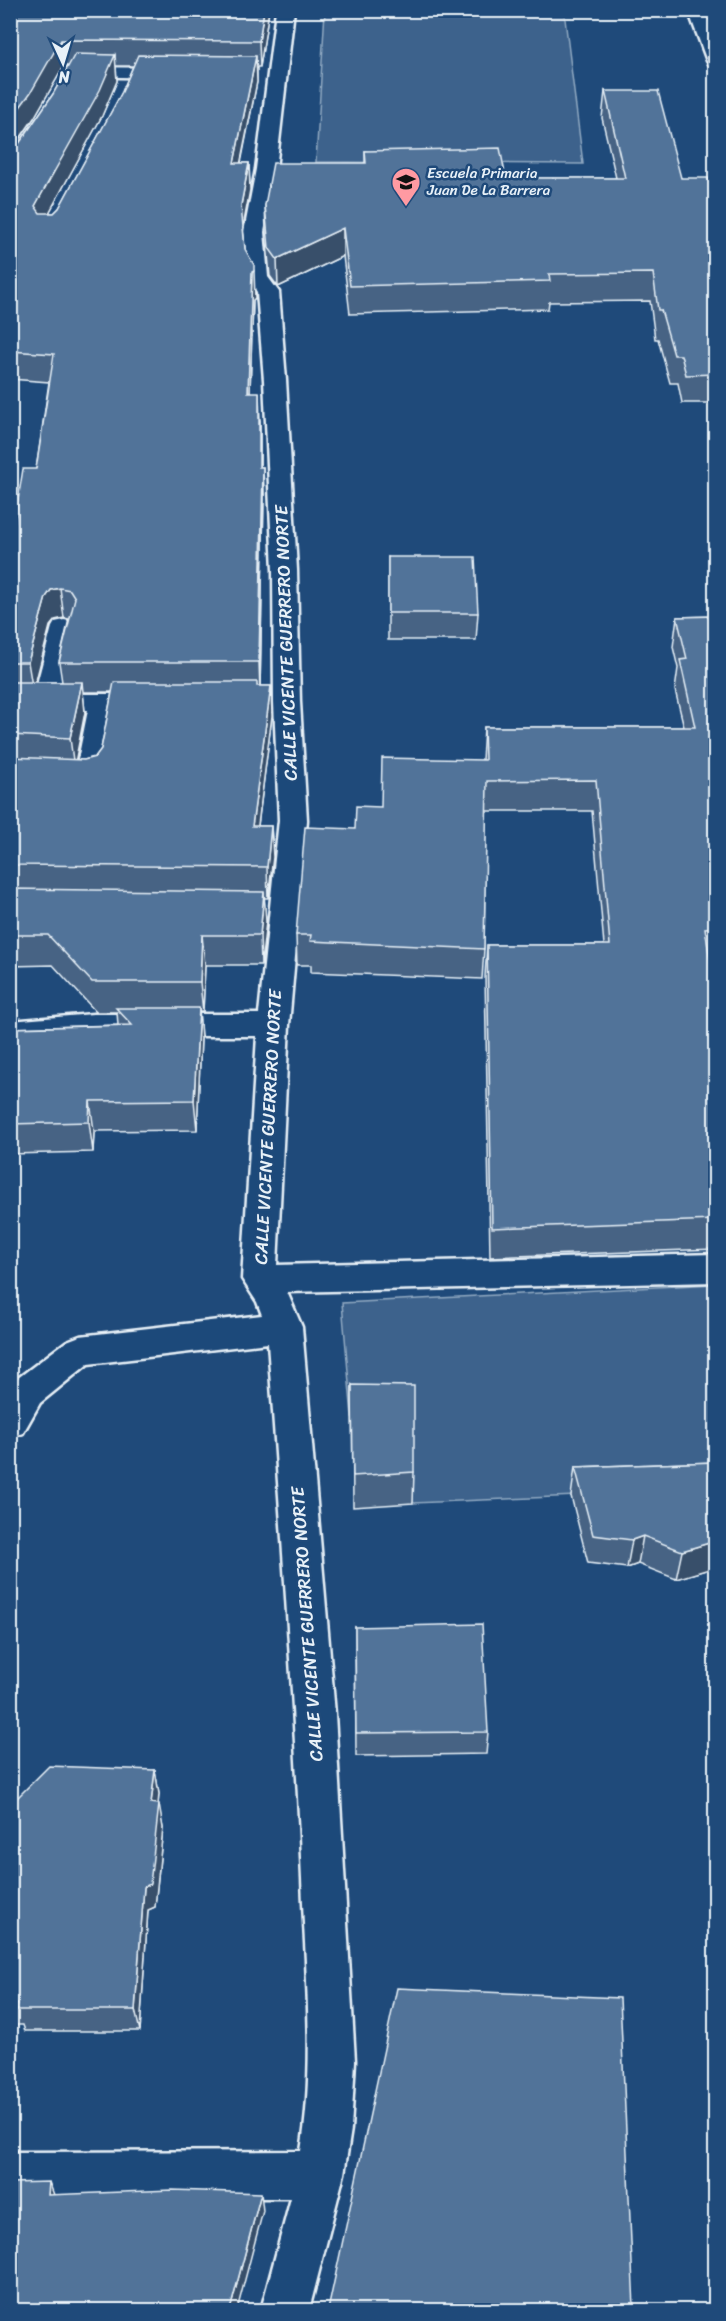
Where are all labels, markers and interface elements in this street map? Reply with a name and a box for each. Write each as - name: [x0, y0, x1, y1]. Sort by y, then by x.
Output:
- north arrow: [33, 33, 93, 93]
- text: N: [57, 63, 72, 92]
- place label: Escuela Primaria Juan De La Barrera: [426, 160, 551, 203]
- school or university icon: Escuela Primaria Juan De La Barrera: [390, 166, 422, 208]
- street label: CALLE VICENTE GUERRERO NORTE: [265, 504, 307, 781]
- street label: CALLE VICENTE GUERRERO NORTE: [245, 988, 291, 1265]
- street label: CALLE VICENTE GUERRERO NORTE: [281, 1484, 333, 1763]

